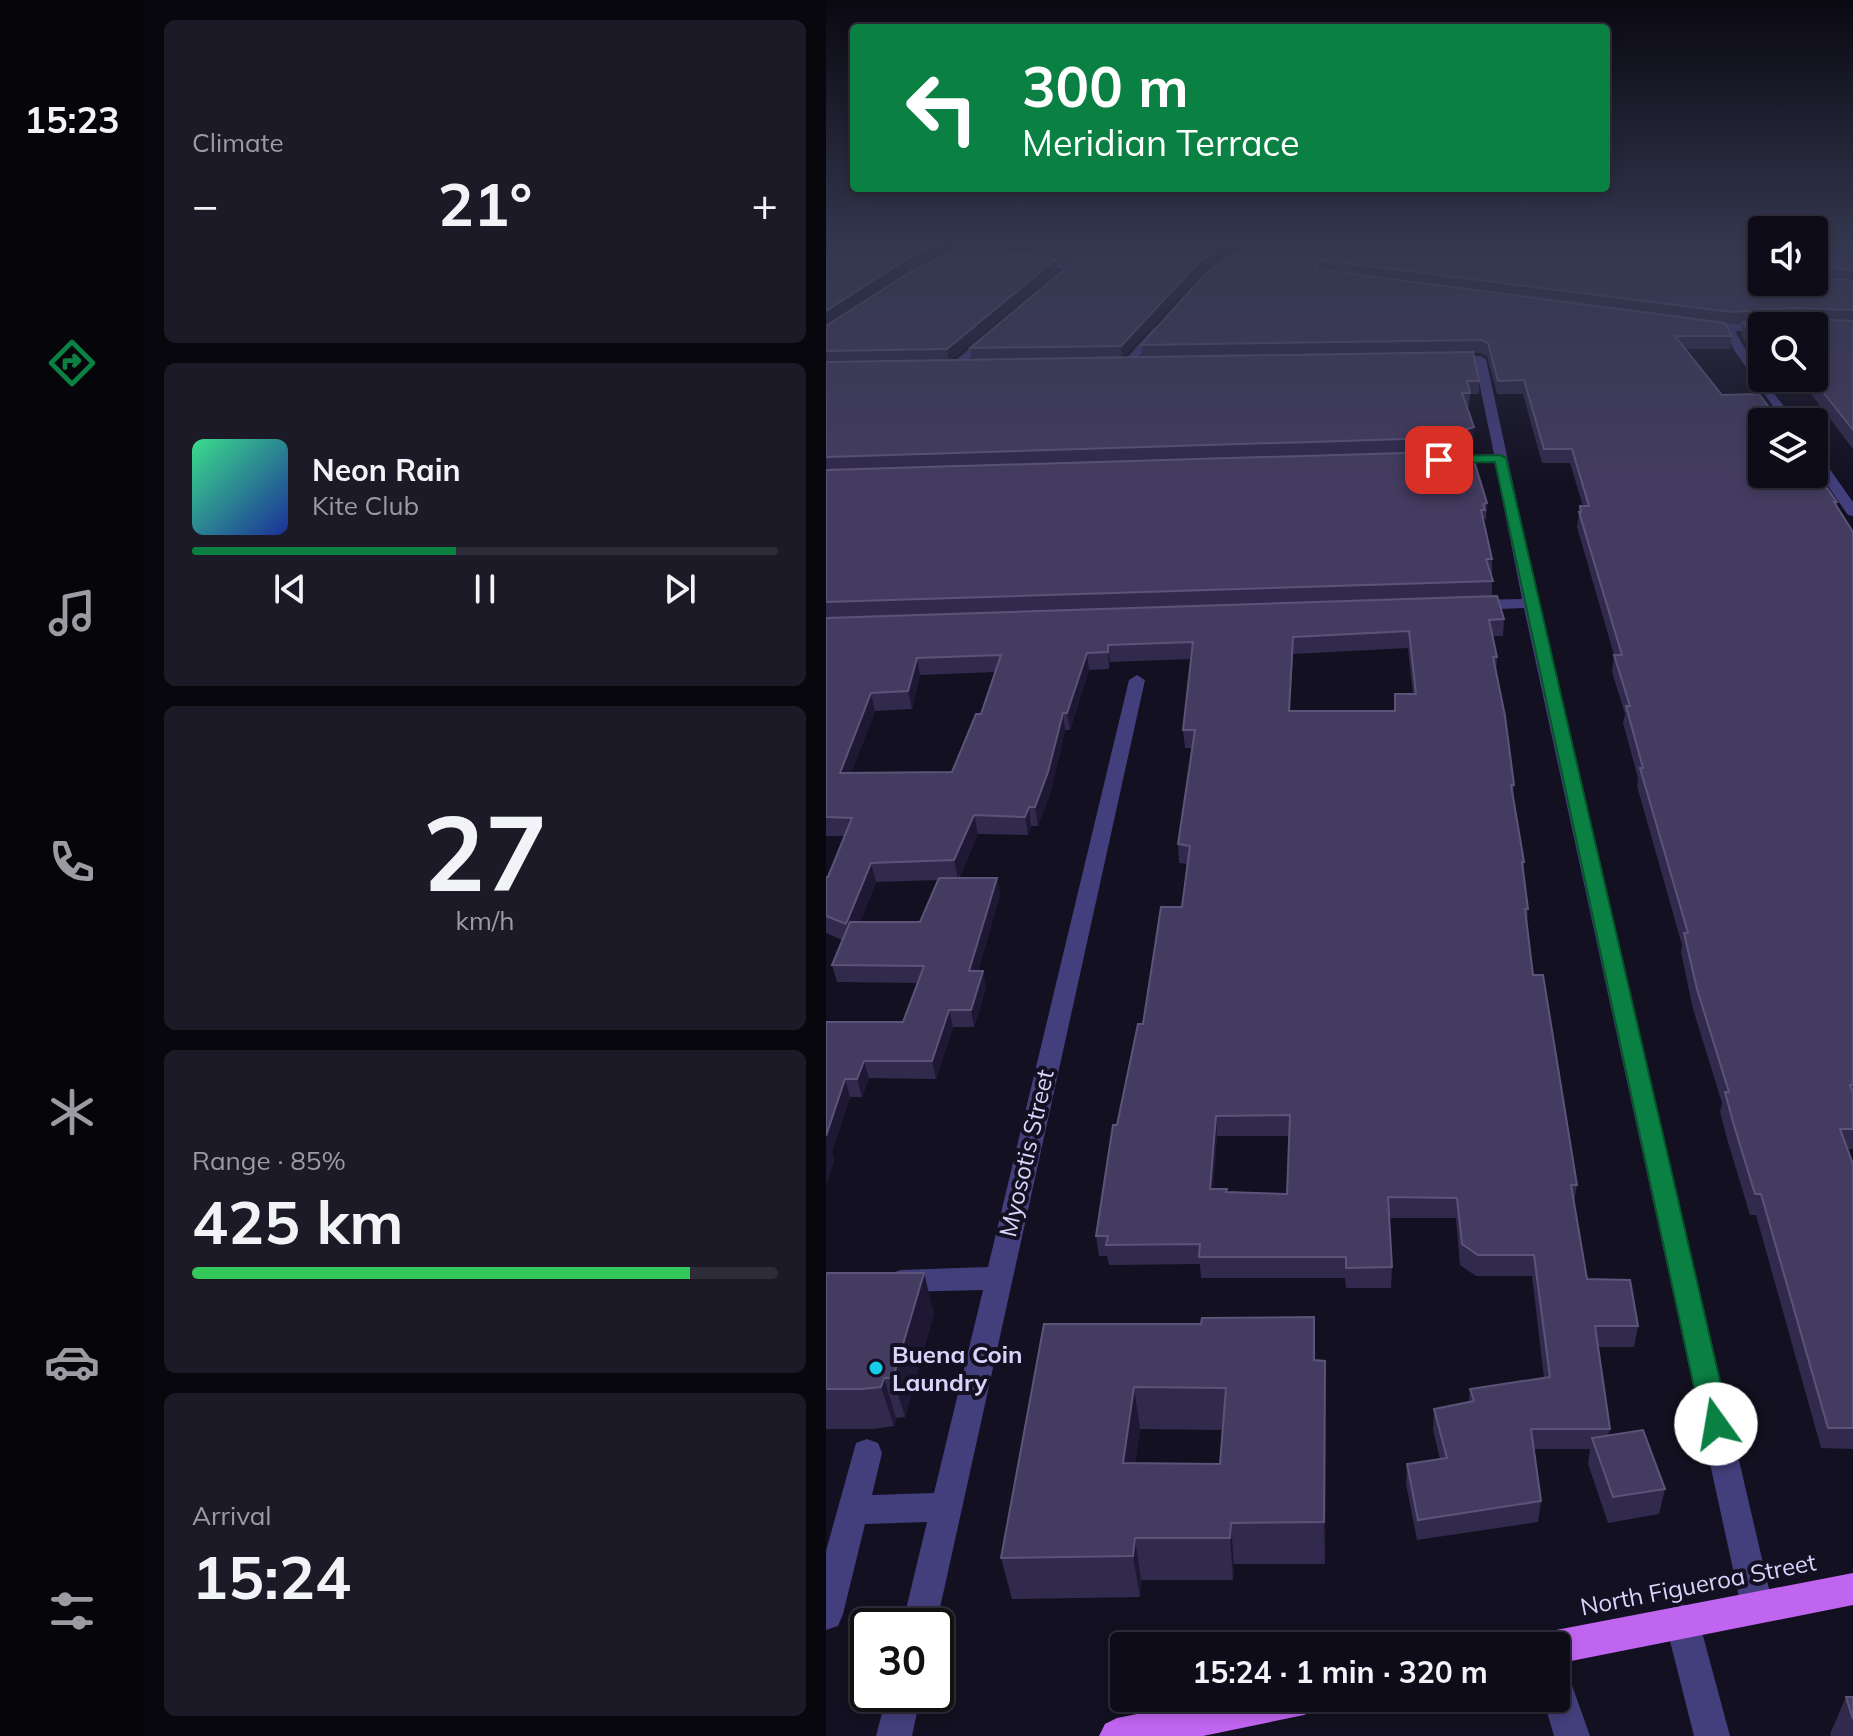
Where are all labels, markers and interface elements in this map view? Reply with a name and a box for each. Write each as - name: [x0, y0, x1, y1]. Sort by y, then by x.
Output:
- text: 300 m: [1022, 51, 1189, 121]
- icon: left: [890, 56, 994, 160]
- text: 15:23: [24, 97, 120, 142]
- text: Meridian Terrace: [1022, 120, 1300, 165]
- text: Climate: [192, 126, 284, 159]
- text: 21°: [438, 166, 532, 241]
- text: −: [192, 177, 218, 232]
- text: +: [752, 177, 778, 232]
- map controls: [1748, 216, 1828, 488]
- button: sound: [1748, 216, 1828, 296]
- button: search: [1748, 312, 1828, 392]
- icon: directions: [44, 335, 100, 391]
- button: layers: [1748, 408, 1828, 488]
- pin: [1405, 426, 1473, 494]
- icon: arrive: [1417, 438, 1461, 482]
- text: Neon Rain: [312, 451, 461, 489]
- text: Kite Club: [312, 489, 419, 522]
- icon: previous: [268, 567, 312, 611]
- icon: pause: [463, 567, 507, 611]
- icon: next: [658, 567, 702, 611]
- icon: music: [44, 585, 100, 641]
- text: 27: [423, 786, 547, 917]
- icon: phone: [44, 834, 100, 890]
- text: km/h: [456, 904, 514, 937]
- street label: Myosotis Street: [992, 1066, 1060, 1240]
- icon: climate: [44, 1084, 100, 1140]
- text: Range · 85%: [192, 1144, 346, 1177]
- text: 425 km: [192, 1184, 404, 1259]
- icon: car: [44, 1334, 100, 1390]
- place label: Buena Coin Laundry: [892, 1339, 1023, 1397]
- marker: Buena Coin Laundry: [867, 1359, 885, 1377]
- position arrow: [1674, 1382, 1758, 1466]
- text: Arrival: [192, 1499, 272, 1532]
- text: 15:24: [192, 1539, 351, 1614]
- street label: North Figueroa Street: [1578, 1546, 1818, 1622]
- icon: filters: [44, 1583, 100, 1639]
- speed limit sign: 30: [850, 1608, 954, 1712]
- text: 15:24 · 1 min · 320 m: [1192, 1653, 1488, 1691]

